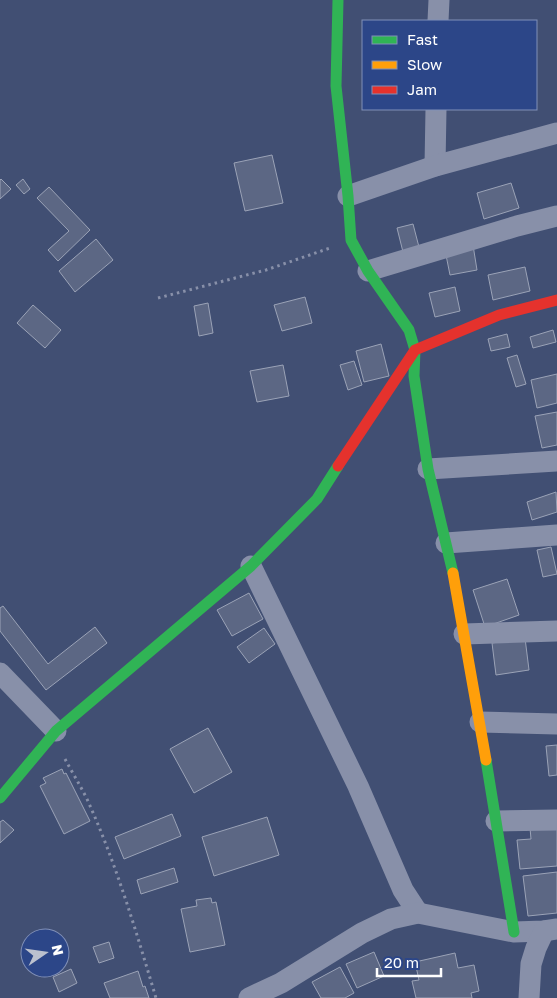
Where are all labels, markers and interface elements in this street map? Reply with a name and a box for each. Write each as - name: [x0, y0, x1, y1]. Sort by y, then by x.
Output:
- legend: [362, 20, 537, 110]
- text: Fast: [407, 30, 438, 48]
- text: Slow: [407, 55, 442, 73]
- text: Jam: [407, 80, 437, 98]
- north arrow: [20, 928, 70, 978]
- text: N: [49, 943, 68, 957]
- scale bar: [377, 946, 441, 978]
- text: 20 m: [384, 953, 419, 971]

